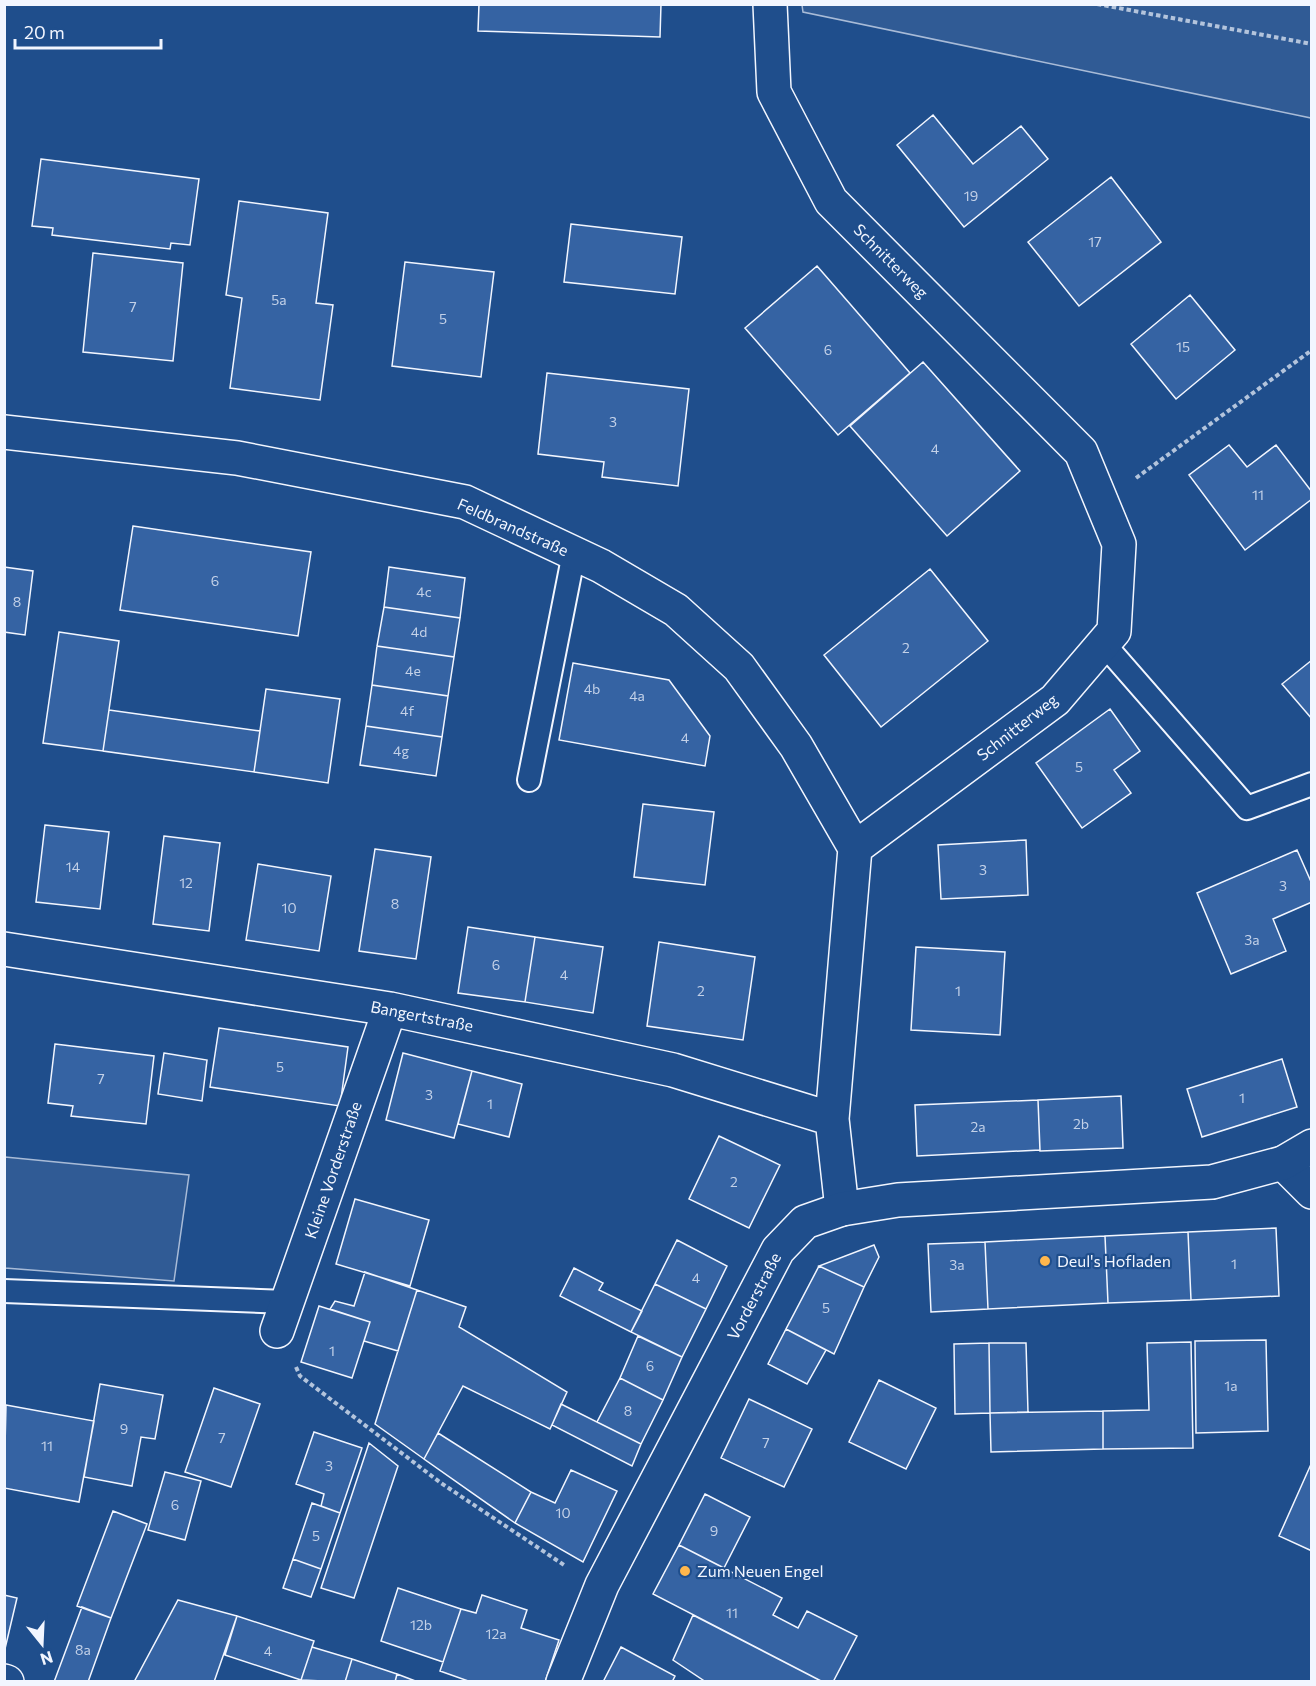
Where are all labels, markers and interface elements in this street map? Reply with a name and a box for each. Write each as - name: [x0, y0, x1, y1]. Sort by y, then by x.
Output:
- scale bar: [15, 12, 160, 50]
- text: 20 m: [24, 21, 65, 43]
- house number: 19: [964, 187, 978, 204]
- street label: Schnitterweg: [850, 220, 933, 302]
- house number: 17: [1088, 233, 1102, 250]
- house number: 5a: [271, 291, 287, 308]
- house number: 7: [129, 298, 137, 315]
- house number: 5: [439, 310, 447, 327]
- house number: 15: [1176, 338, 1190, 355]
- house number: 6: [824, 341, 832, 358]
- house number: 3: [609, 413, 617, 430]
- house number: 4: [931, 440, 940, 457]
- house number: 11: [1252, 486, 1264, 503]
- street label: Feldbrandstraße: [455, 494, 572, 560]
- house number: 6: [211, 572, 219, 589]
- house number: 4c: [416, 583, 432, 600]
- house number: 8: [13, 593, 21, 610]
- house number: 4d: [411, 623, 427, 640]
- house number: 2: [902, 639, 910, 656]
- house number: 4e: [405, 662, 421, 679]
- house number: 4b: [584, 680, 600, 697]
- house number: 4a: [629, 687, 645, 704]
- street label: Schnitterweg: [973, 689, 1061, 764]
- house number: 4f: [400, 702, 414, 719]
- house number: 4: [681, 729, 690, 746]
- house number: 4g: [393, 742, 409, 759]
- house number: 5: [1075, 758, 1083, 775]
- house number: 14: [66, 858, 81, 875]
- house number: 3: [979, 861, 987, 878]
- house number: 12: [179, 874, 193, 891]
- house number: 3: [1279, 877, 1287, 894]
- house number: 8: [391, 895, 399, 912]
- house number: 10: [281, 899, 297, 916]
- house number: 3a: [1244, 931, 1260, 948]
- house number: 6: [492, 956, 500, 973]
- house number: 4: [560, 966, 569, 983]
- house number: 2: [697, 982, 705, 999]
- house number: 1: [955, 982, 961, 999]
- street label: Bangertstraße: [369, 996, 475, 1035]
- house number: 5: [276, 1058, 284, 1075]
- house number: 7: [97, 1070, 105, 1087]
- house number: 3: [425, 1086, 433, 1103]
- house number: 1: [1239, 1089, 1245, 1106]
- house number: 1: [487, 1095, 493, 1112]
- street label: Kleine Vorderstraße: [300, 1099, 365, 1241]
- house number: 2b: [1073, 1115, 1089, 1132]
- house number: 2a: [970, 1118, 986, 1135]
- house number: 2: [730, 1173, 738, 1190]
- street label: Vorderstraße: [723, 1249, 784, 1343]
- place label: Deul's Hofladen: [1057, 1251, 1171, 1270]
- marker: Deul's Hofladen: [1038, 1254, 1052, 1268]
- house number: 1: [1231, 1255, 1237, 1272]
- house number: 3a: [949, 1256, 965, 1273]
- house number: 4: [692, 1269, 701, 1286]
- house number: 5: [822, 1299, 830, 1316]
- house number: 1: [329, 1342, 335, 1359]
- house number: 6: [646, 1357, 654, 1374]
- house number: 1a: [1224, 1377, 1238, 1394]
- house number: 8: [624, 1402, 632, 1419]
- house number: 9: [120, 1420, 128, 1437]
- house number: 7: [218, 1429, 226, 1446]
- house number: 7: [762, 1434, 770, 1451]
- house number: 11: [41, 1437, 53, 1454]
- house number: 3: [325, 1457, 333, 1474]
- house number: 6: [171, 1496, 179, 1513]
- house number: 10: [555, 1504, 571, 1521]
- house number: 9: [710, 1522, 718, 1539]
- house number: 5: [312, 1527, 320, 1544]
- place label: Zum Neuen Engel: [697, 1561, 824, 1580]
- marker: Zum Neuen Engel: [678, 1564, 692, 1578]
- house number: 11: [726, 1604, 738, 1621]
- north arrow: [12, 1614, 72, 1674]
- house number: 12b: [410, 1616, 432, 1633]
- house number: 12a: [485, 1625, 507, 1642]
- house number: 8a: [75, 1641, 91, 1658]
- house number: 4: [264, 1642, 273, 1659]
- text: N: [38, 1648, 55, 1670]

